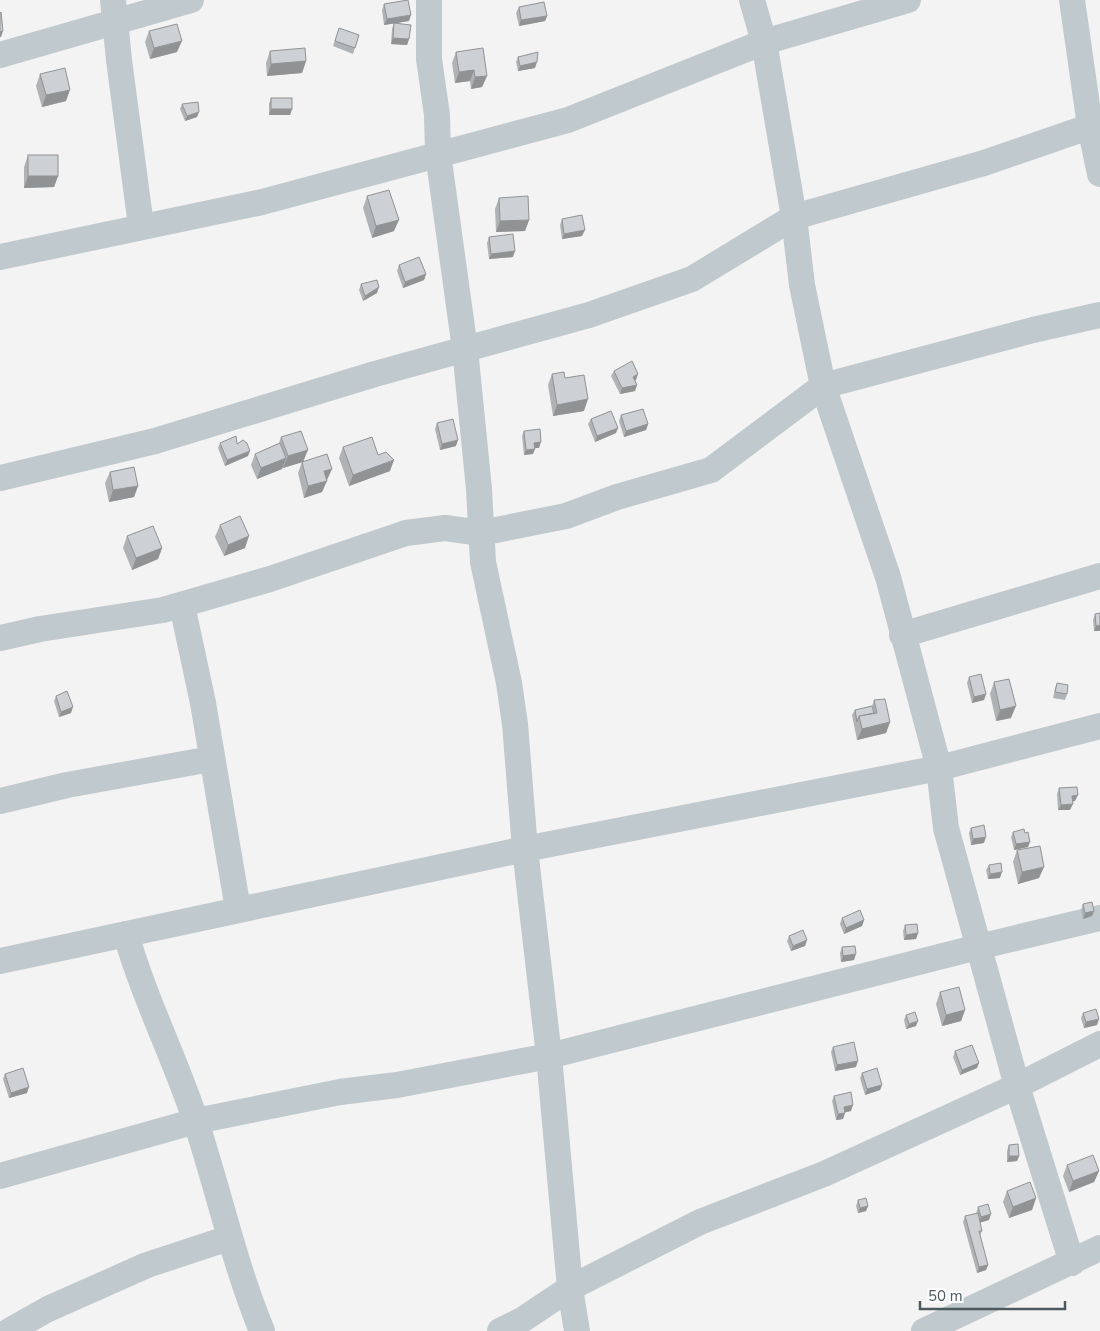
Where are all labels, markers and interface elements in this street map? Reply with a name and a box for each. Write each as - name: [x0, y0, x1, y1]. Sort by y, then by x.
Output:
- scale bar: [920, 1278, 1065, 1310]
- text: 50 m: [928, 1286, 963, 1306]

